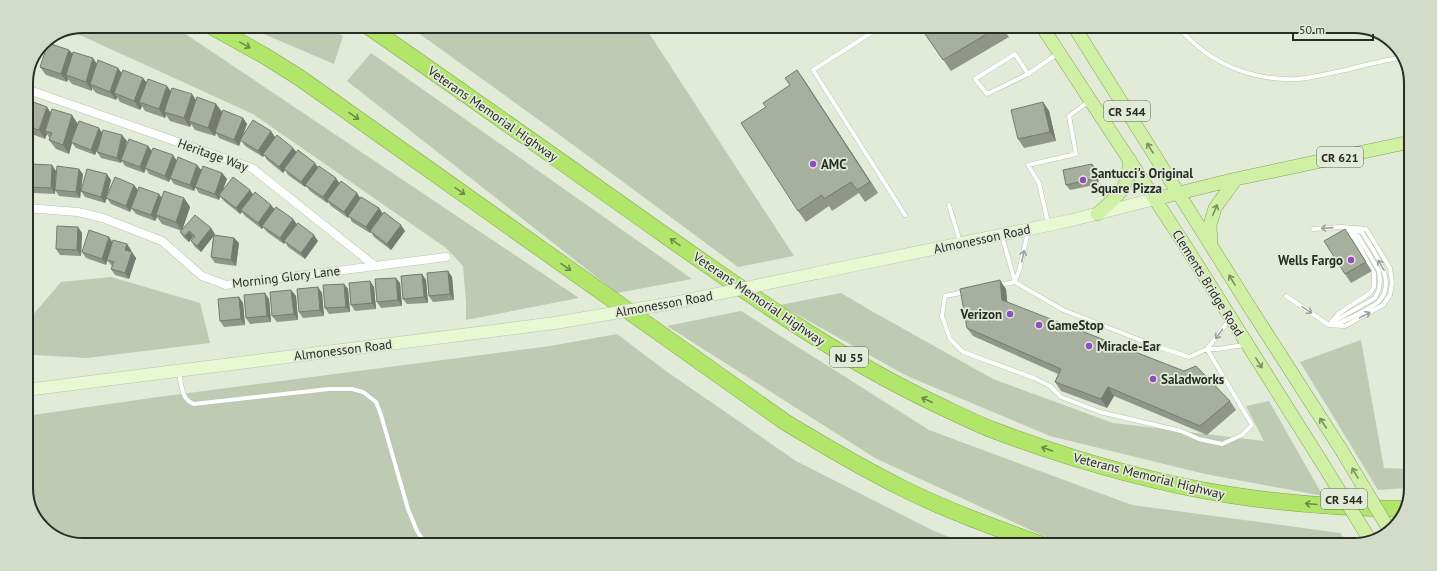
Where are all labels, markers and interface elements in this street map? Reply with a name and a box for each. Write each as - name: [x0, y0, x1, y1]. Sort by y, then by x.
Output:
- scale bar: [1293, 16, 1373, 42]
- text: 50 m: [1299, 22, 1325, 37]
- one-way arrow: [239, 42, 251, 50]
- street label: Veterans Memorial Highway: [424, 62, 562, 166]
- road number: CR 544: [1104, 101, 1150, 121]
- one-way arrow: [348, 112, 359, 120]
- street label: Heritage Way: [175, 134, 251, 176]
- one-way arrow: [1145, 142, 1153, 154]
- road number: CR 621: [1317, 147, 1363, 167]
- place label: AMC: [821, 156, 847, 173]
- marker: AMC: [808, 159, 818, 169]
- place label: Santucci's Original Square Pizza: [1091, 165, 1193, 197]
- marker: Santucci's Original Square Pizza: [1078, 175, 1088, 185]
- one-way arrow: [454, 187, 465, 195]
- one-way arrow: [1212, 205, 1219, 217]
- street label: Almonesson Road: [932, 220, 1032, 258]
- one-way arrow: [1321, 224, 1334, 231]
- street label: Clements Bridge Road: [1168, 227, 1248, 339]
- one-way arrow: [670, 238, 681, 246]
- street label: Veterans Memorial Highway: [689, 248, 828, 350]
- one-way arrow: [1019, 250, 1027, 263]
- place label: Wells Fargo: [1278, 252, 1343, 269]
- marker: Wells Fargo: [1346, 255, 1356, 265]
- one-way arrow: [1377, 259, 1385, 271]
- street label: Morning Glory Lane: [231, 262, 341, 292]
- one-way arrow: [560, 263, 571, 271]
- one-way arrow: [1228, 275, 1236, 286]
- street label: Almonesson Road: [614, 287, 714, 321]
- place label: Verizon: [960, 306, 1002, 323]
- one-way arrow: [1302, 306, 1313, 314]
- marker: Verizon: [1005, 309, 1015, 319]
- one-way arrow: [1359, 311, 1371, 319]
- place label: GameStop: [1047, 317, 1104, 334]
- marker: GameStop: [1034, 320, 1044, 330]
- one-way arrow: [1215, 328, 1223, 339]
- street label: Almonesson Road: [293, 336, 393, 364]
- place label: Miracle-Ear: [1097, 338, 1161, 355]
- marker: Miracle-Ear: [1084, 341, 1094, 351]
- road number: NJ 55: [830, 347, 868, 367]
- one-way arrow: [1255, 357, 1263, 368]
- place label: Saladworks: [1161, 371, 1225, 388]
- marker: Saladworks: [1148, 374, 1158, 384]
- one-way arrow: [921, 396, 933, 403]
- one-way arrow: [1319, 417, 1328, 428]
- one-way arrow: [1042, 444, 1054, 452]
- street label: Veterans Memorial Highway: [1071, 449, 1226, 503]
- one-way arrow: [1351, 467, 1359, 479]
- road number: CR 544: [1321, 489, 1367, 509]
- one-way arrow: [1305, 501, 1318, 508]

